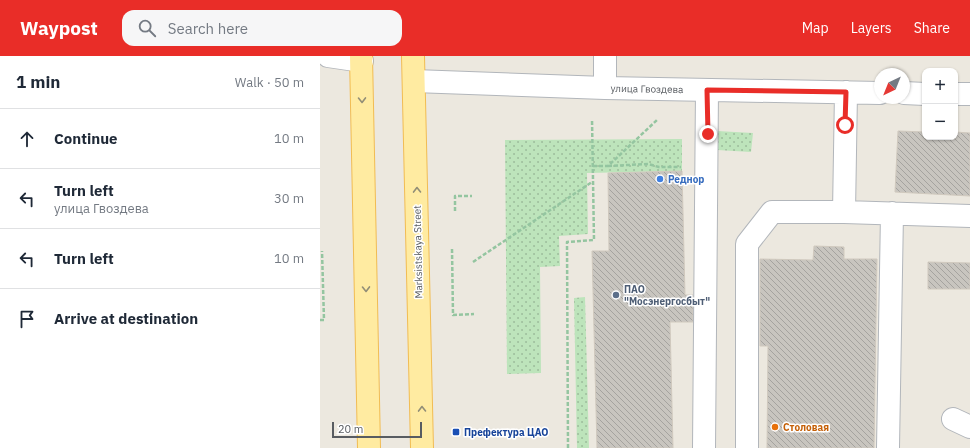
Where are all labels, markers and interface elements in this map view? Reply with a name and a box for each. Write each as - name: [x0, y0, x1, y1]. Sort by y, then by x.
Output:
- search box: [122, 10, 402, 46]
- text: Waypost: [20, 16, 98, 40]
- icon: search: [136, 17, 158, 39]
- text: Search here: [168, 19, 248, 38]
- text: Map: [802, 19, 829, 37]
- text: Layers: [851, 19, 892, 37]
- text: Share: [914, 19, 950, 37]
- north arrow: [874, 68, 910, 104]
- map controls: [922, 68, 958, 140]
- button: +: [922, 68, 958, 104]
- text: 1 min: [16, 71, 60, 93]
- text: Walk · 50 m: [235, 74, 304, 91]
- street label: улица Гвоздева: [610, 82, 684, 96]
- one-way arrow: [358, 97, 366, 103]
- button: −: [922, 104, 958, 140]
- route start: [836, 116, 854, 134]
- route end: [699, 125, 717, 143]
- icon: ahead: [16, 128, 38, 150]
- text: Continue: [54, 129, 118, 148]
- text: 10 m: [274, 130, 304, 147]
- place label: Реднор: [668, 173, 704, 186]
- marker: Реднор: [655, 174, 665, 184]
- text: Turn left: [54, 181, 114, 200]
- one-way arrow: [413, 187, 421, 193]
- icon: left: [16, 188, 38, 210]
- text: 30 m: [274, 190, 304, 207]
- text: улица Гвоздева: [54, 200, 149, 217]
- street label: Marksistskaya Street: [411, 205, 425, 299]
- icon: left: [16, 248, 38, 270]
- text: Turn left: [54, 249, 114, 268]
- text: 10 m: [274, 250, 304, 267]
- place label: ПАО "Мосэнергосбыт": [624, 283, 710, 308]
- one-way arrow: [362, 286, 370, 292]
- marker: ПАО "Мосэнергосбыт": [611, 290, 621, 300]
- icon: arrive: [16, 308, 38, 330]
- text: Arrive at destination: [54, 309, 198, 328]
- one-way arrow: [418, 406, 426, 412]
- scale bar: [332, 420, 422, 439]
- place label: Столовая: [783, 421, 829, 434]
- text: 20 m: [338, 422, 363, 436]
- marker: Столовая: [770, 422, 780, 432]
- place label: Префектура ЦАО: [464, 426, 548, 439]
- marker: Префектура ЦАО: [451, 427, 461, 437]

